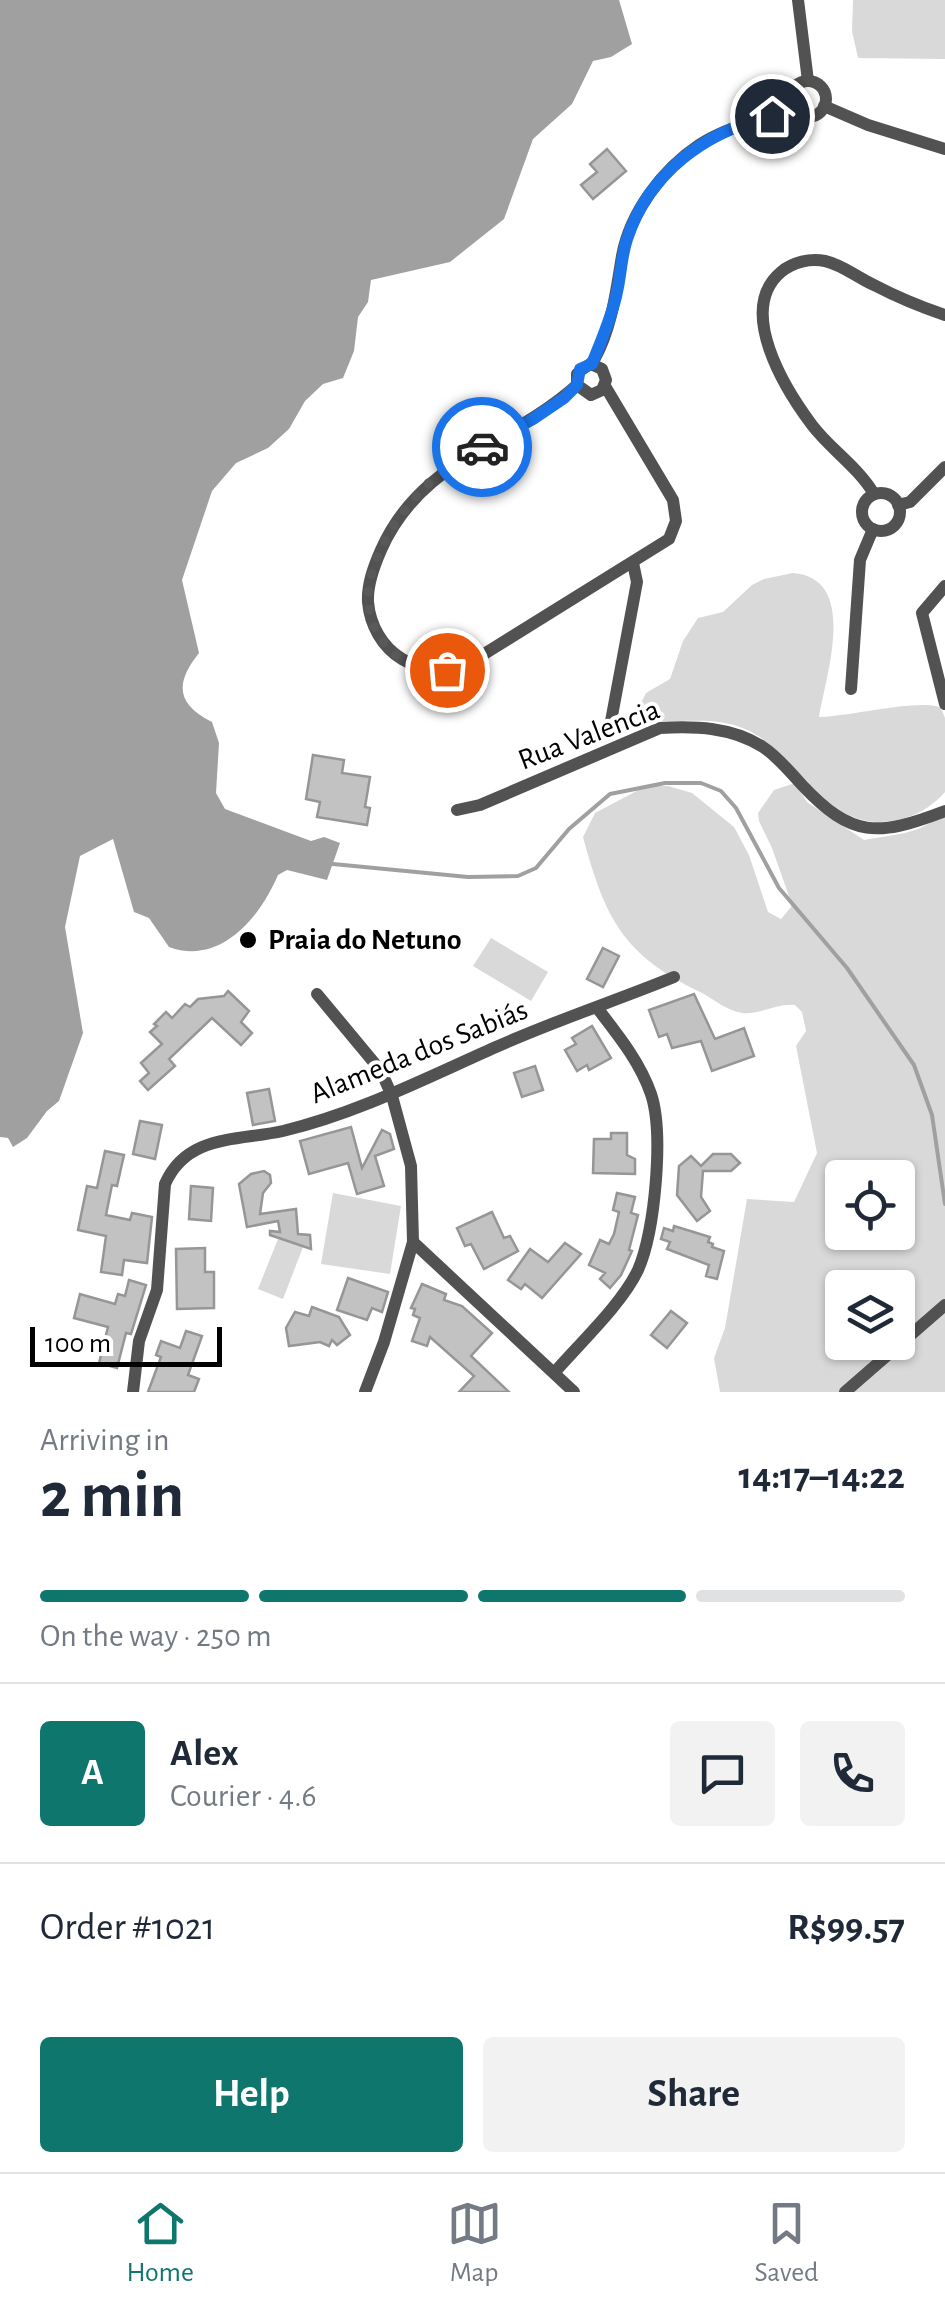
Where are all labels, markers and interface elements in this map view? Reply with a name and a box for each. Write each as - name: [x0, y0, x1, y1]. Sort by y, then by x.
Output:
- pin: [730, 74, 815, 159]
- icon: home: [745, 89, 800, 144]
- courier: [432, 397, 532, 497]
- icon: car: [455, 420, 510, 475]
- pin: [405, 628, 490, 713]
- icon: bag: [420, 643, 475, 698]
- street label: Rua Valencia: [514, 694, 664, 776]
- place label: Praia do Netuno: [268, 925, 462, 955]
- marker: Praia do Netuno: [237, 929, 259, 951]
- street label: Alameda dos Sabiás: [306, 995, 532, 1109]
- map controls: [825, 1160, 915, 1360]
- button: locate: [825, 1160, 915, 1250]
- button: layers: [825, 1270, 915, 1360]
- scale bar: [30, 1322, 222, 1366]
- text: 100 m: [45, 1330, 111, 1358]
- text: Arriving in: [40, 1424, 169, 1456]
- text: 14:17–14:22: [739, 1458, 905, 1496]
- text: 2 min: [40, 1464, 184, 1529]
- text: On the way · 250 m: [40, 1620, 272, 1652]
- button: chat: [670, 1721, 775, 1826]
- button: phone: [800, 1721, 905, 1826]
- text: Alex: [170, 1735, 239, 1773]
- text: A: [81, 1754, 104, 1792]
- text: Courier · 4.6: [170, 1780, 317, 1812]
- text: Order #1021: [40, 1909, 215, 1947]
- text: R$99.57: [787, 1909, 905, 1947]
- button: Help: [40, 2037, 463, 2152]
- button: Share: [483, 2037, 905, 2152]
- tab: Home: [126, 2196, 194, 2290]
- tab: Map: [447, 2196, 502, 2290]
- tab: Saved: [754, 2196, 819, 2290]

